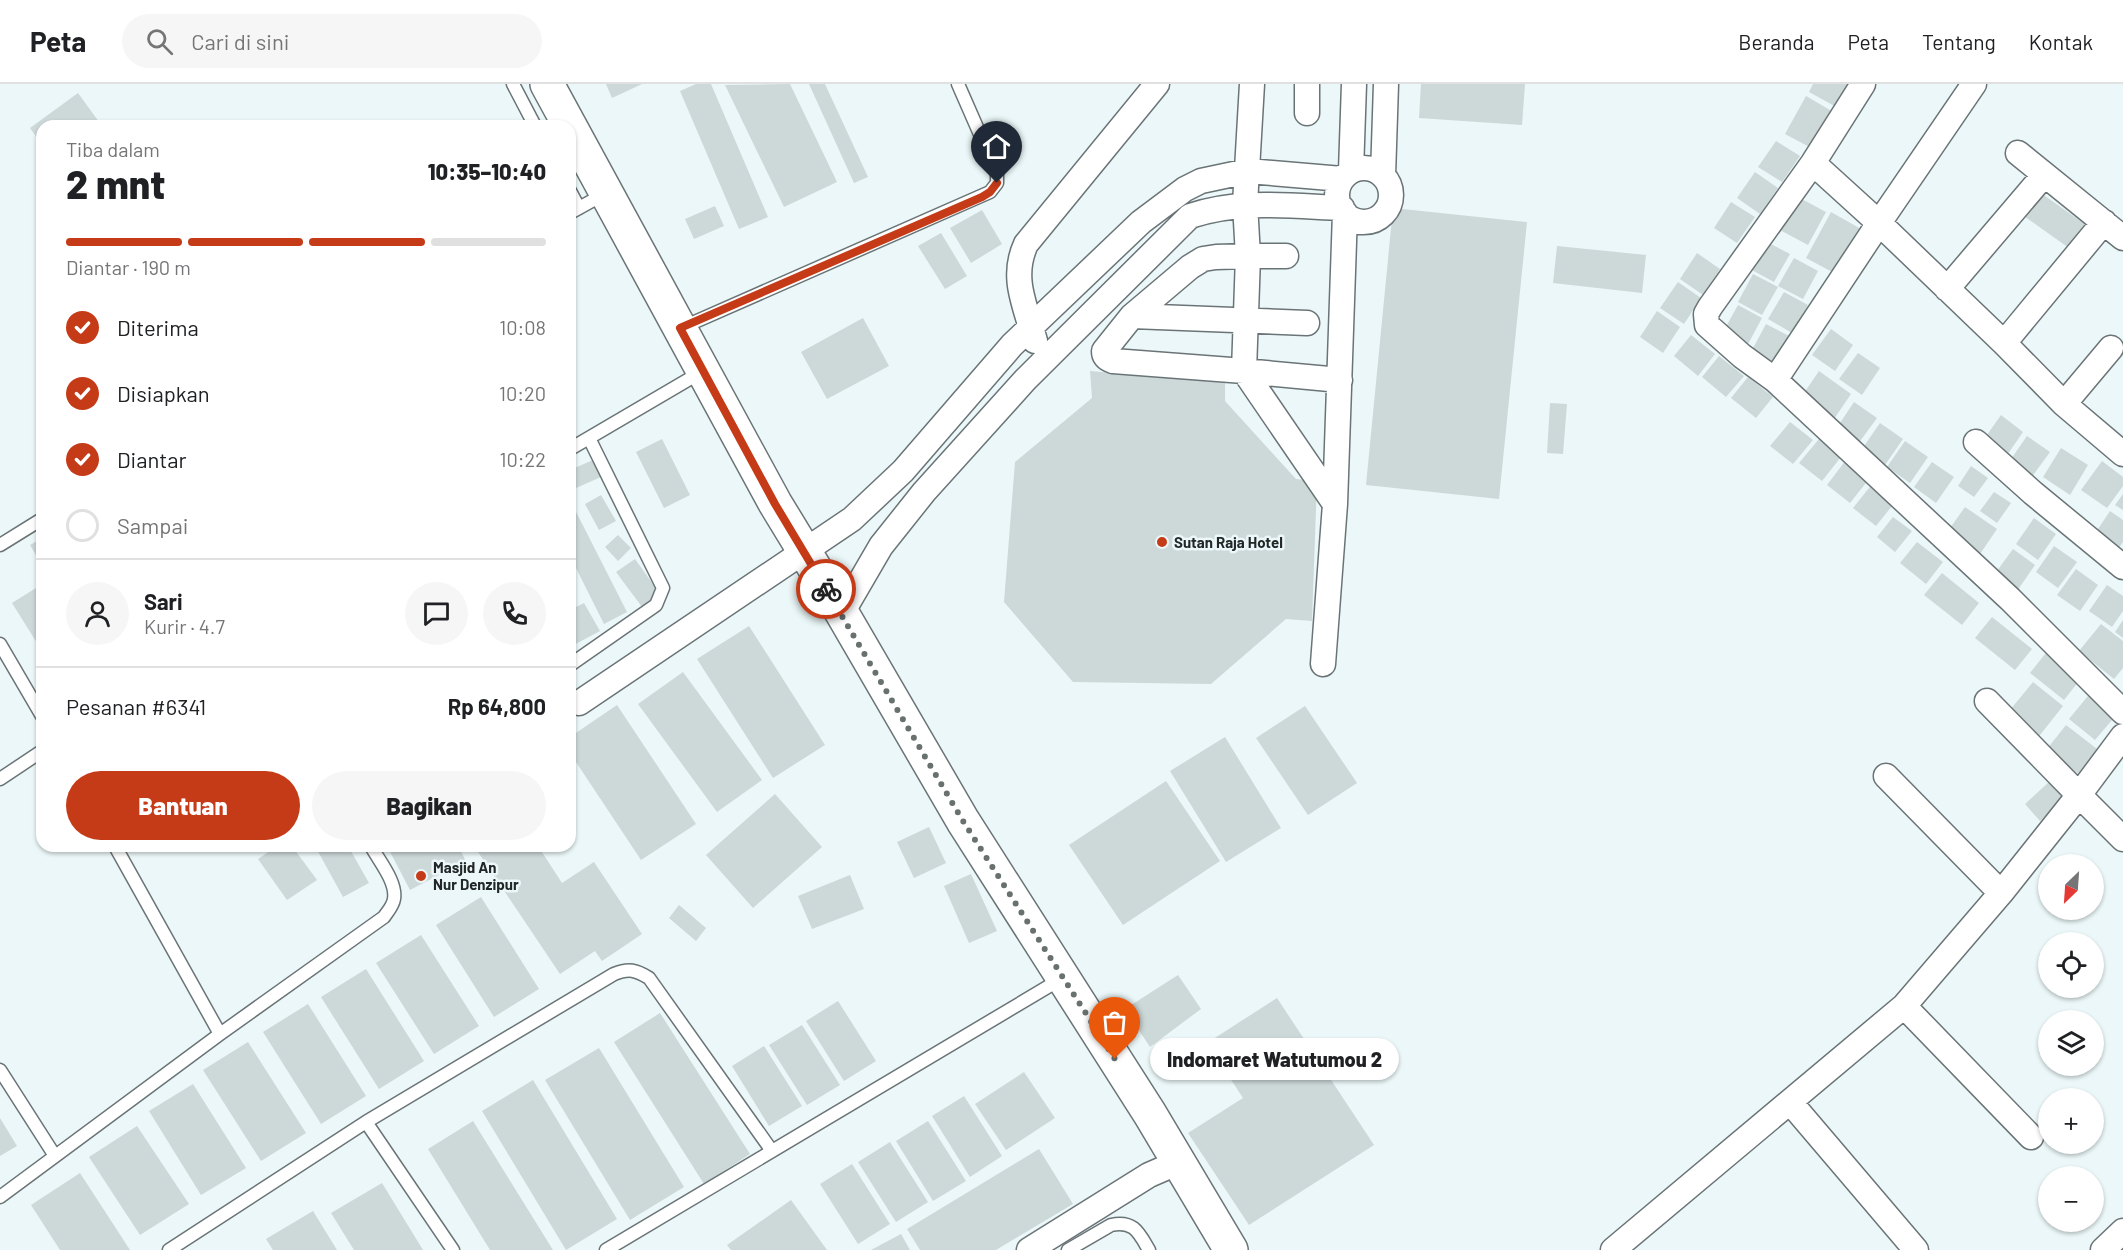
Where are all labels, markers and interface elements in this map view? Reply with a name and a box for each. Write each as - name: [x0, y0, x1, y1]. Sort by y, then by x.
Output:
- search box: [122, 14, 542, 68]
- text: Peta: [30, 24, 86, 58]
- icon: search: [143, 25, 176, 58]
- text: Cari di sini: [191, 28, 289, 54]
- text: Beranda: [1738, 29, 1814, 54]
- text: Peta: [1847, 29, 1889, 54]
- text: Tentang: [1922, 29, 1996, 54]
- text: Kontak: [2029, 29, 2093, 54]
- pin: [971, 121, 1022, 183]
- icon: home: [980, 130, 1013, 163]
- text: Tiba dalam: [66, 137, 160, 161]
- text: 10:35–10:40: [428, 158, 546, 184]
- text: 2 mnt: [66, 160, 165, 207]
- text: Diantar · 190 m: [66, 255, 191, 279]
- icon: check: [66, 311, 99, 344]
- text: Diterima: [117, 314, 199, 340]
- text: 10:08: [499, 315, 546, 339]
- icon: check: [66, 377, 99, 410]
- text: Disiapkan: [117, 380, 210, 406]
- text: 10:20: [499, 381, 546, 405]
- icon: check: [66, 443, 99, 476]
- text: Diantar: [117, 446, 187, 472]
- text: 10:22: [499, 447, 546, 471]
- text: Sampai: [117, 512, 188, 538]
- place label: Sutan Raja Hotel: [1174, 533, 1283, 551]
- marker: Sutan Raja Hotel: [1155, 535, 1169, 549]
- courier: [796, 559, 856, 619]
- icon: bike: [810, 573, 843, 606]
- button: person: [66, 582, 129, 645]
- button: chat: [405, 582, 468, 645]
- button: phone: [483, 582, 546, 645]
- text: Sari: [144, 588, 183, 614]
- text: Kurir · 4.7: [144, 614, 225, 638]
- text: Pesanan #6341: [66, 693, 206, 719]
- text: Rp 64,800: [448, 693, 546, 719]
- button: Bantuan: [66, 771, 300, 840]
- button: Bagikan: [312, 771, 546, 840]
- north arrow: [2038, 854, 2104, 920]
- map controls: [2038, 854, 2104, 1232]
- place label: Masjid An Nur Denzipur: [433, 858, 519, 893]
- marker: Masjid An Nur Denzipur: [414, 869, 428, 883]
- button: locate: [2038, 932, 2104, 998]
- pin: [1089, 997, 1140, 1059]
- icon: bag: [1098, 1006, 1131, 1039]
- button: layers: [2038, 1010, 2104, 1076]
- callout: Indomaret Watutumou 2: [1151, 1038, 1400, 1080]
- text: Indomaret Watutumou 2: [1167, 1047, 1382, 1071]
- button: +: [2038, 1088, 2104, 1154]
- button: −: [2038, 1166, 2104, 1232]

